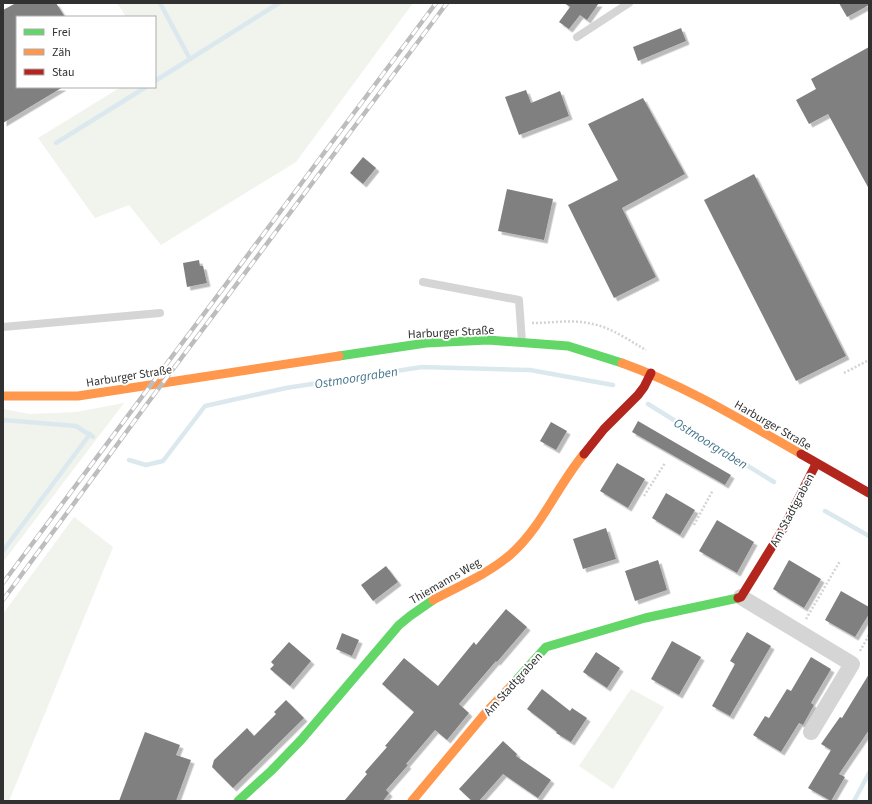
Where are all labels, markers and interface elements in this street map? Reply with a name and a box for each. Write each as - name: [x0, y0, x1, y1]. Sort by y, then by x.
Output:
- legend: [16, 16, 156, 88]
- text: Frei: [52, 24, 71, 41]
- text: Zäh: [52, 44, 71, 61]
- text: Stau: [52, 64, 75, 81]
- street label: Harburger Straße: [407, 322, 495, 343]
- street label: Harburger Straße: [85, 361, 173, 392]
- water label: Ostmoorgraben: [313, 363, 399, 393]
- street label: Harburger Straße: [731, 396, 815, 454]
- water label: Ostmoorgraben: [670, 414, 751, 474]
- street label: Am Stadtgraben: [766, 471, 819, 550]
- street label: Thiemanns Weg: [406, 554, 484, 609]
- street label: Am Stadtgraben: [480, 649, 547, 720]

